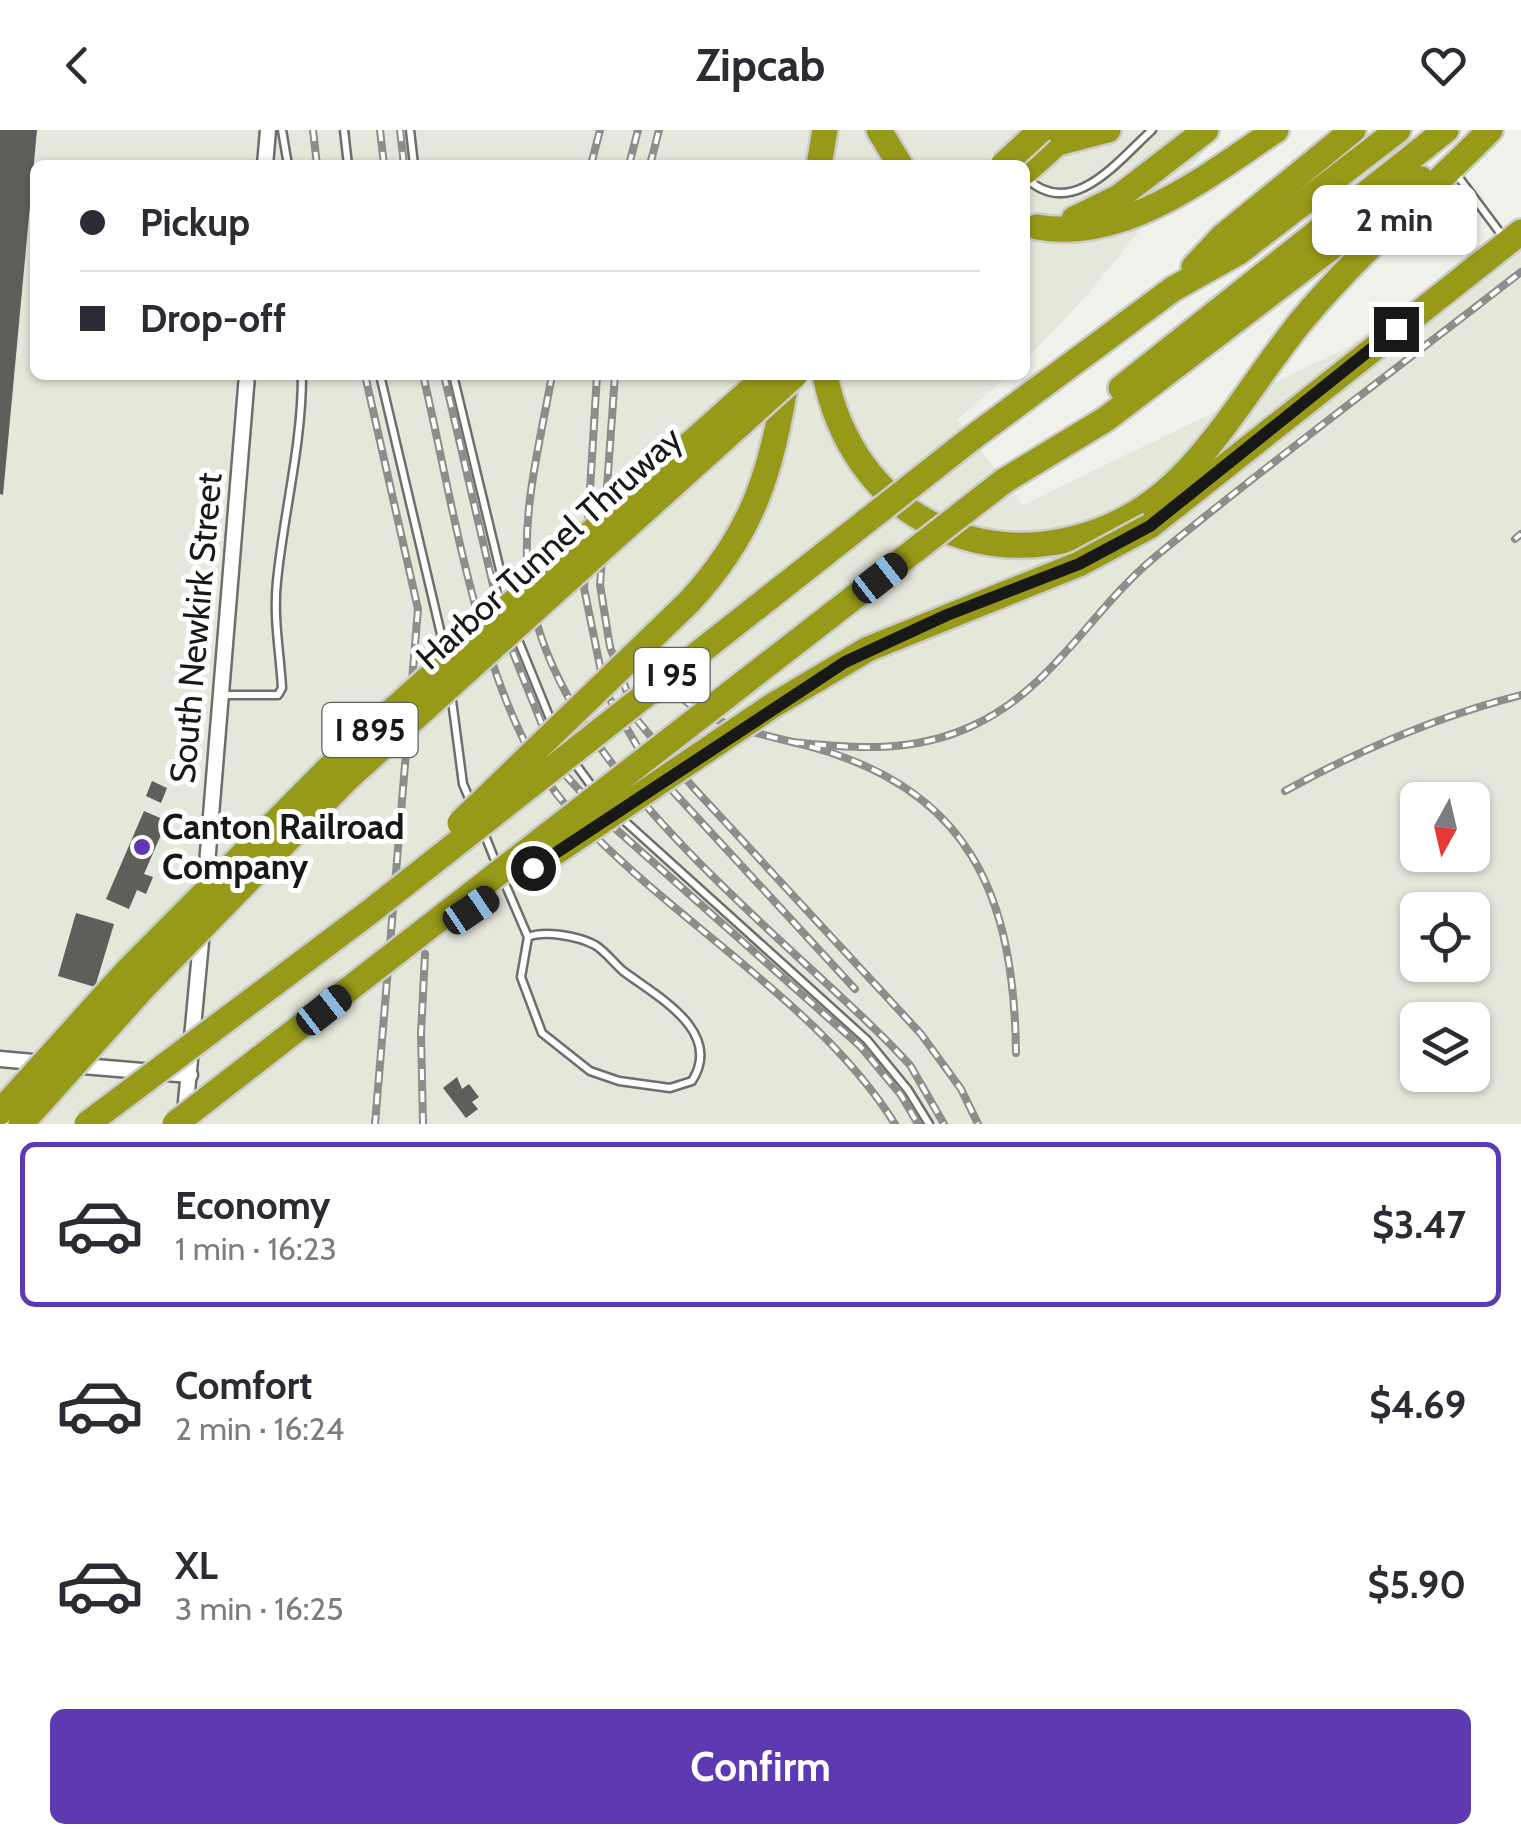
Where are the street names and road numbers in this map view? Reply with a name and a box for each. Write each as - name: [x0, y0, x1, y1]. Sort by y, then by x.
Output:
- street label: Harbor Tunnel Thruway: [407, 417, 691, 678]
- street label: South Newkirk Street: [160, 471, 231, 785]
- road number: I 95: [634, 648, 710, 702]
- road number: I 895: [322, 703, 418, 757]

